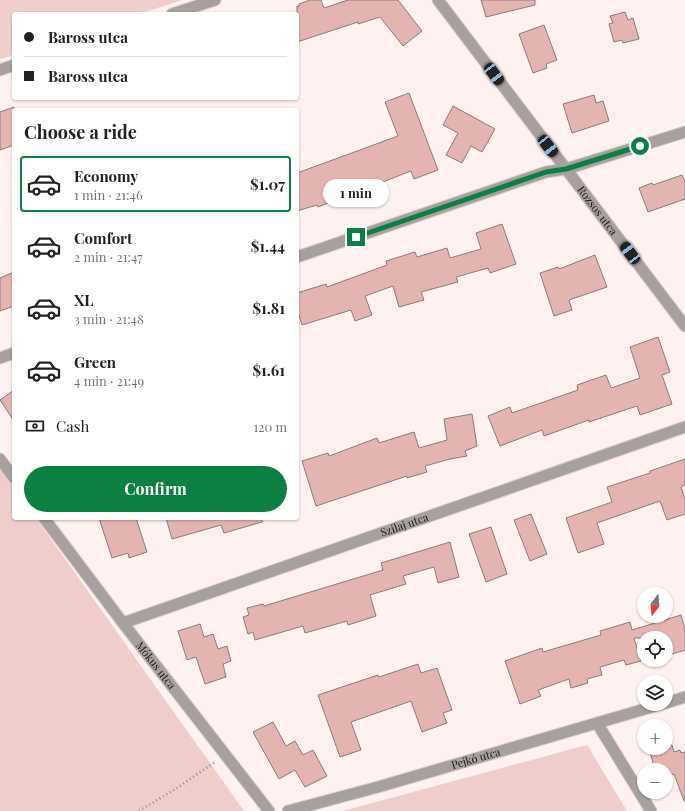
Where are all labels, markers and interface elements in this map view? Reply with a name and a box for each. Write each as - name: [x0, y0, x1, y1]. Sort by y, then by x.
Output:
- text: Baross utca: [48, 27, 128, 47]
- car: [482, 61, 506, 87]
- text: Baross utca: [48, 66, 128, 86]
- text: Choose a ride: [24, 120, 137, 144]
- car: [536, 133, 560, 159]
- route start: [631, 137, 649, 155]
- icon: car: [26, 166, 62, 202]
- text: Economy: [74, 166, 138, 186]
- text: $1.07: [250, 174, 285, 194]
- callout: 1 min: [323, 179, 389, 207]
- street label: Rozsos utca: [574, 182, 622, 238]
- text: 1 min: [340, 184, 372, 201]
- text: 1 min · 21:46: [74, 186, 143, 203]
- icon: car: [26, 228, 62, 264]
- text: Comfort: [74, 228, 132, 248]
- route end: [347, 228, 365, 246]
- text: $1.44: [251, 236, 285, 256]
- car: [618, 240, 642, 266]
- text: 2 min · 21:47: [74, 248, 143, 265]
- icon: car: [26, 290, 62, 326]
- text: XL: [74, 290, 94, 310]
- text: $1.81: [252, 298, 285, 318]
- text: 3 min · 21:48: [74, 310, 144, 327]
- icon: car: [26, 352, 62, 388]
- text: Green: [74, 352, 116, 372]
- text: $1.61: [252, 360, 285, 380]
- text: 4 min · 21:49: [74, 372, 144, 389]
- icon: cash: [24, 415, 46, 437]
- text: Cash: [56, 416, 89, 436]
- text: 120 m: [253, 418, 287, 435]
- button: Confirm: [24, 466, 287, 512]
- street label: Szilaj utca: [378, 509, 431, 540]
- north arrow: [637, 587, 673, 623]
- map controls: [637, 587, 673, 799]
- button: locate: [637, 631, 673, 667]
- street label: Mókus utca: [133, 638, 180, 692]
- button: layers: [637, 675, 673, 711]
- button: +: [637, 719, 673, 755]
- street label: Pejkó utca: [449, 744, 502, 772]
- button: −: [637, 763, 673, 799]

